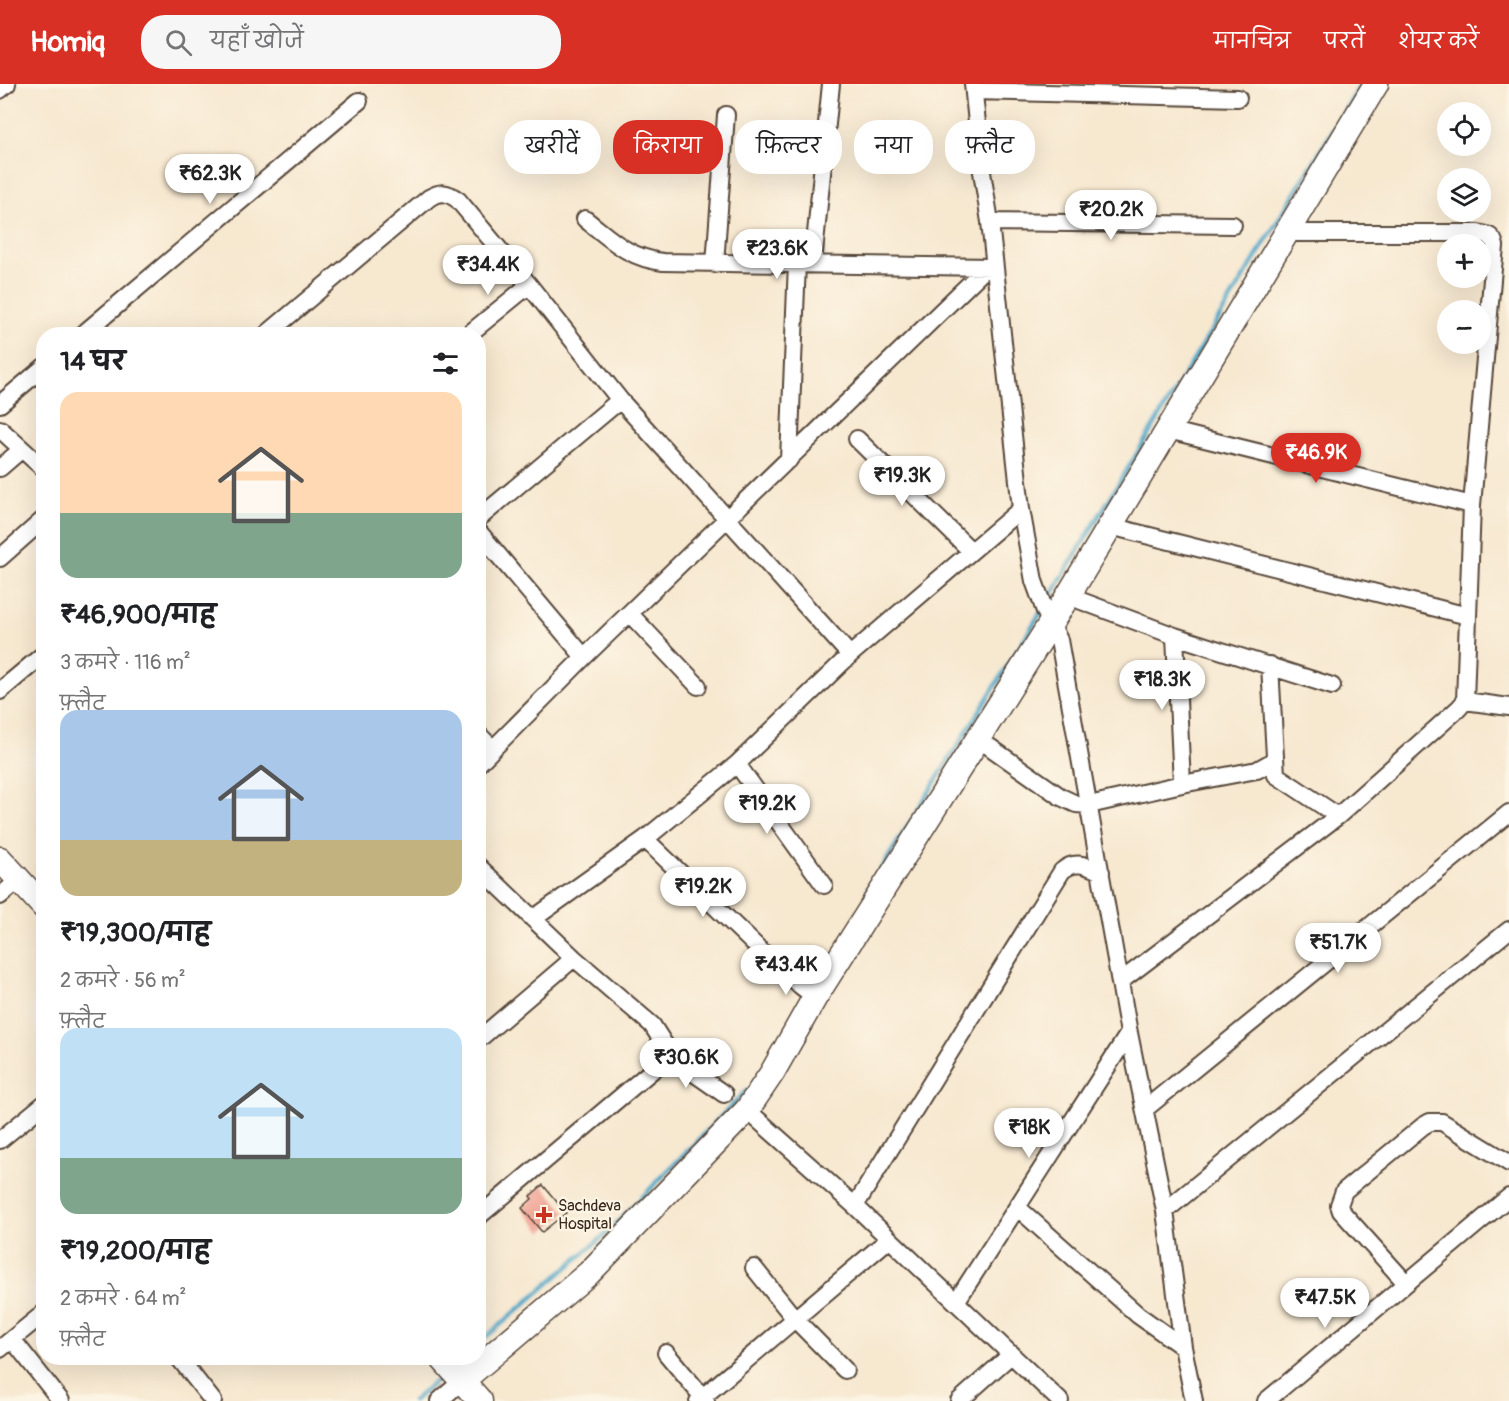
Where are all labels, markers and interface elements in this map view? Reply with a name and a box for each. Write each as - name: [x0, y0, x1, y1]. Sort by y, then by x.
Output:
- search box: [141, 15, 561, 69]
- text: Homiq: [30, 25, 105, 60]
- icon: search: [162, 26, 195, 59]
- text: यहाँ खोजें: [210, 27, 304, 55]
- text: मानचित्र: [1214, 28, 1291, 55]
- text: परतें: [1324, 28, 1365, 55]
- text: शेयर करें: [1398, 28, 1479, 55]
- map controls: [1437, 102, 1491, 354]
- button: locate: [1437, 102, 1491, 156]
- chip: खरीदें: [504, 120, 601, 174]
- chip: किराया: [613, 120, 723, 174]
- chip: फ़िल्टर: [735, 120, 842, 174]
- chip: नया: [854, 120, 933, 174]
- chip: फ़्लैट: [945, 120, 1035, 174]
- pin: ₹62.3K: [161, 154, 259, 205]
- text: ₹62.3K: [179, 161, 241, 186]
- button: layers: [1437, 168, 1491, 222]
- pin: ₹20.2K: [1062, 190, 1160, 241]
- text: ₹20.2K: [1079, 197, 1143, 222]
- pin: ₹23.6K: [728, 229, 826, 280]
- button: +: [1437, 234, 1491, 288]
- text: ₹23.6K: [746, 236, 808, 261]
- pin: ₹34.4K: [439, 245, 537, 296]
- text: ₹34.4K: [457, 252, 519, 277]
- button: −: [1437, 300, 1491, 354]
- text: 14 घर: [60, 346, 126, 378]
- icon: filters: [429, 347, 462, 380]
- icon: home: [207, 431, 315, 539]
- pin: ₹46.9K: [1267, 433, 1365, 484]
- text: ₹46.9K: [1285, 440, 1347, 465]
- pin: ₹19.3K: [853, 456, 951, 507]
- text: ₹19.3K: [873, 463, 931, 488]
- text: ₹46,900/माह: [60, 599, 216, 631]
- text: 3 कमरे · 116 m²: [60, 650, 190, 675]
- pin: ₹18.3K: [1113, 660, 1211, 711]
- text: ₹18.3K: [1133, 667, 1191, 692]
- text: फ़्लैट: [60, 691, 106, 716]
- icon: home: [207, 749, 315, 857]
- pin: ₹19.2K: [718, 784, 816, 835]
- text: ₹19.2K: [738, 791, 796, 816]
- pin: ₹19.2K: [654, 867, 752, 918]
- text: ₹19.2K: [674, 874, 732, 899]
- text: ₹19,300/माह: [60, 917, 211, 949]
- pin: ₹51.7K: [1289, 923, 1387, 974]
- text: ₹51.7K: [1309, 930, 1367, 955]
- pin: ₹43.4K: [737, 945, 835, 996]
- text: ₹43.4K: [755, 952, 817, 977]
- text: 2 कमरे · 56 m²: [60, 968, 186, 993]
- text: फ़्लैट: [60, 1009, 106, 1034]
- pin: ₹30.6K: [637, 1038, 735, 1089]
- text: ₹30.6K: [654, 1045, 718, 1070]
- icon: home: [207, 1067, 315, 1175]
- pin: ₹18K: [993, 1108, 1065, 1159]
- text: ₹18K: [1008, 1115, 1050, 1140]
- place label: Sachdeva Hospital: [558, 1196, 621, 1234]
- marker: Sachdeva Hospital: [535, 1206, 553, 1224]
- text: ₹19,200/माह: [60, 1235, 211, 1267]
- pin: ₹47.5K: [1276, 1278, 1374, 1329]
- text: ₹47.5K: [1294, 1285, 1356, 1310]
- text: 2 कमरे · 64 m²: [60, 1286, 186, 1311]
- text: फ़्लैट: [60, 1327, 106, 1352]

